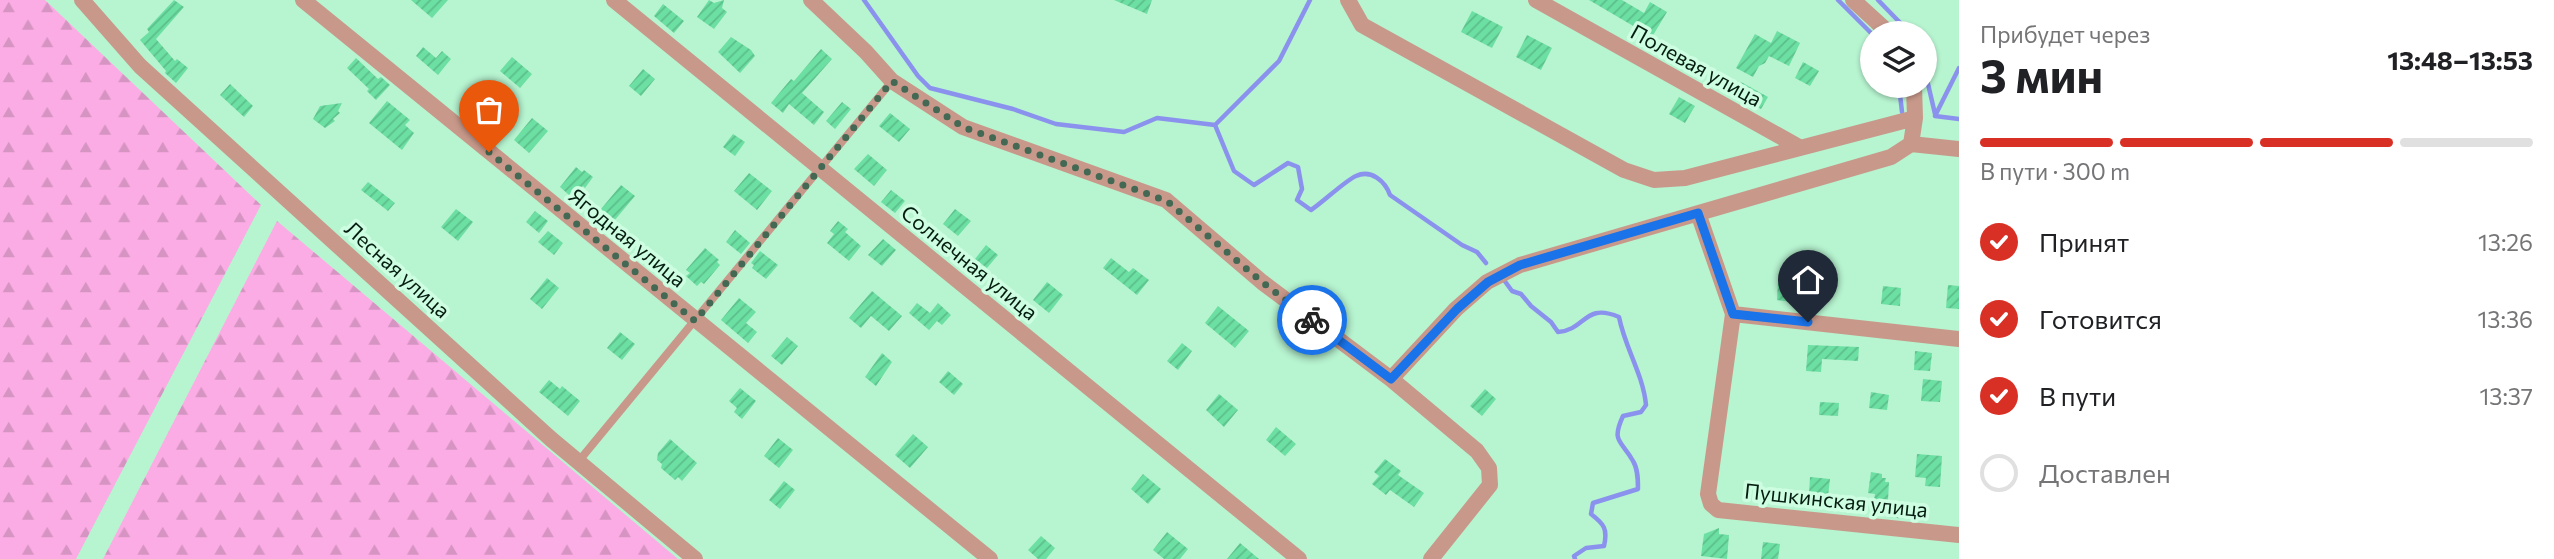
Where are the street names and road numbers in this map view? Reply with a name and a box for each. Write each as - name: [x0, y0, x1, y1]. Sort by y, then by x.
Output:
- street label: Полевая улица: [1627, 18, 1767, 111]
- street label: Ягодная улица: [564, 182, 691, 292]
- street label: Солнечная улица: [897, 199, 1043, 325]
- street label: Лесная улица: [340, 215, 456, 323]
- street label: Пушкинская улица: [1743, 477, 1929, 522]

